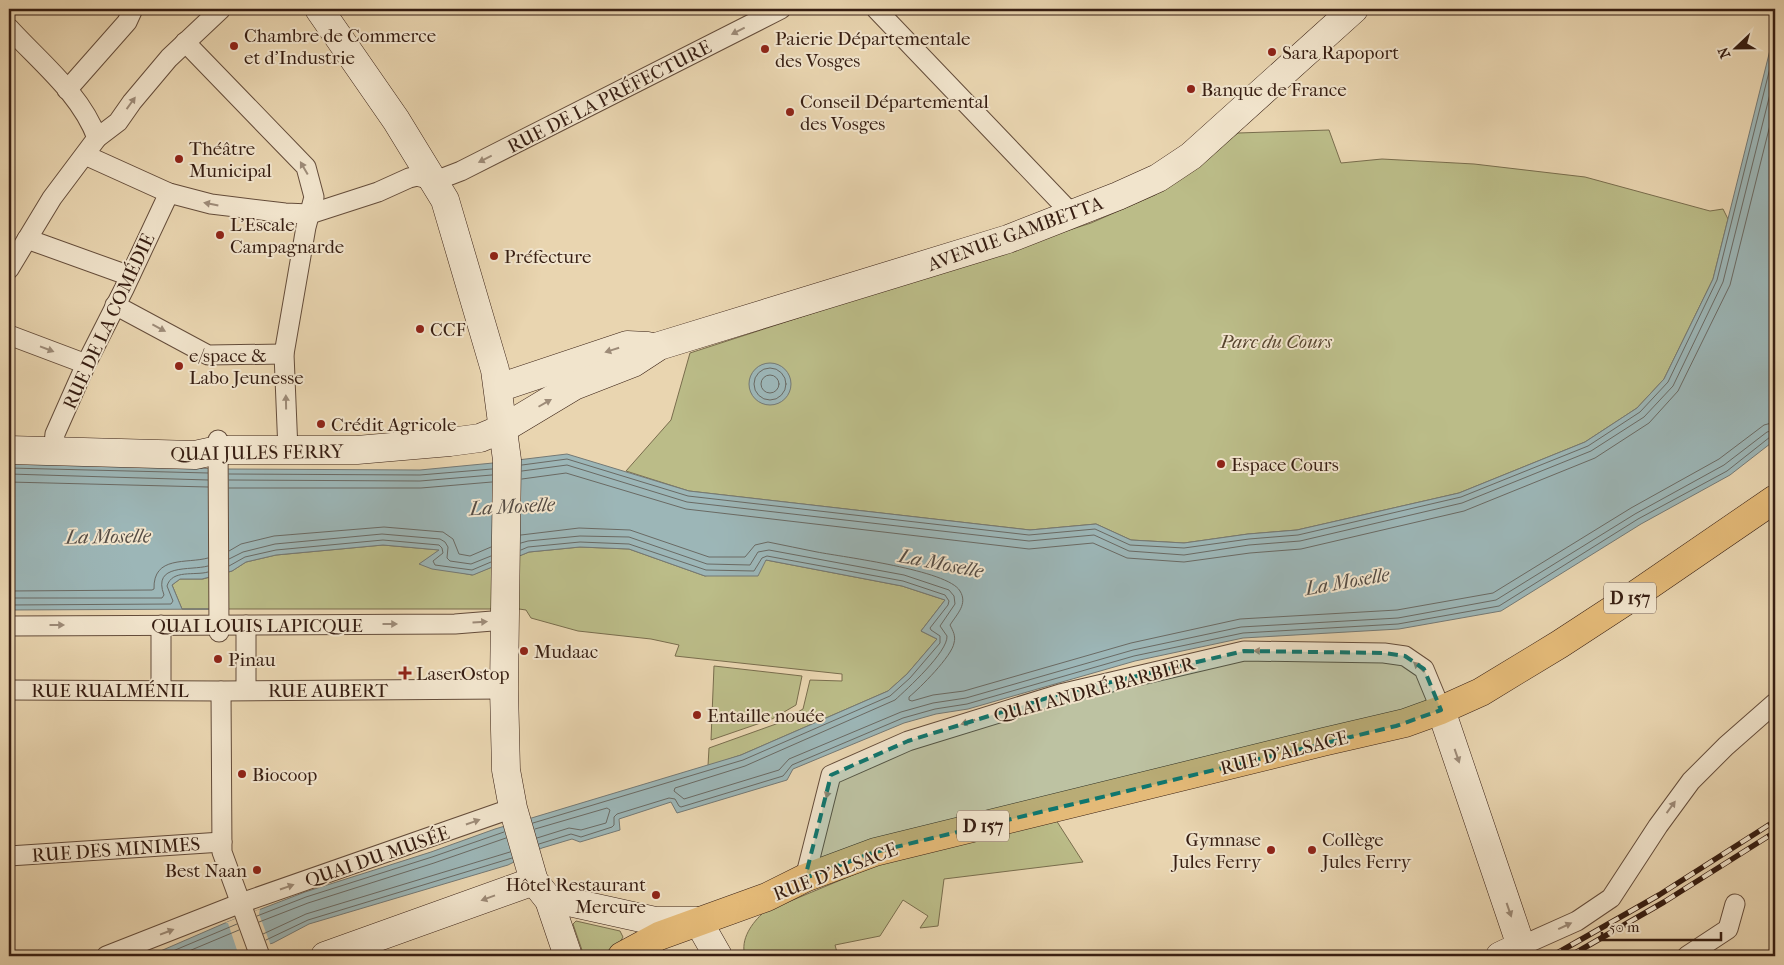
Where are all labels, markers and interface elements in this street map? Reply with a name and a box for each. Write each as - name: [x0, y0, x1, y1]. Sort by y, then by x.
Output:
- north arrow: [1712, 22, 1762, 72]
- place label: Chambre de Commerce et d'Industrie: [244, 25, 436, 69]
- one-way arrow: [731, 27, 745, 35]
- place label: Paierie Départementale des Vosges: [775, 28, 970, 72]
- street label: RUE DE LA PRÉFECTURE: [504, 36, 715, 158]
- marker: Chambre de Commerce et d'Industrie: [228, 40, 240, 52]
- place label: Sara Rapoport: [1282, 42, 1399, 64]
- marker: Paierie Départementale des Vosges: [759, 43, 771, 55]
- text: N: [1714, 44, 1734, 61]
- marker: Sara Rapoport: [1266, 46, 1278, 58]
- place label: Banque de France: [1201, 79, 1347, 101]
- marker: Banque de France: [1185, 83, 1197, 95]
- place label: Conseil Départemental des Vosges: [800, 91, 989, 135]
- one-way arrow: [126, 96, 136, 110]
- marker: Conseil Départemental des Vosges: [784, 106, 796, 118]
- place label: Théâtre Municipal: [189, 138, 272, 182]
- marker: Théâtre Municipal: [173, 153, 185, 165]
- one-way arrow: [477, 155, 492, 163]
- one-way arrow: [300, 160, 308, 175]
- street label: AVENUE GAMBETTA: [924, 192, 1107, 276]
- one-way arrow: [202, 199, 218, 207]
- place label: L'Escale Campagnarde: [230, 214, 344, 258]
- marker: L'Escale Campagnarde: [214, 229, 226, 241]
- street label: RUE DE LA COMÉDIE: [58, 230, 160, 413]
- place label: Préfecture: [504, 246, 592, 268]
- marker: Préfecture: [488, 250, 500, 262]
- place label: CCF: [430, 319, 466, 341]
- marker: CCF: [414, 323, 426, 335]
- one-way arrow: [151, 324, 166, 332]
- park label: Parc du Cours: [1219, 331, 1333, 353]
- place label: e/space & Labo Jeunesse: [189, 345, 304, 389]
- one-way arrow: [40, 346, 54, 354]
- one-way arrow: [604, 347, 619, 355]
- marker: e/space & Labo Jeunesse: [173, 360, 185, 372]
- one-way arrow: [281, 394, 289, 410]
- one-way arrow: [539, 398, 552, 407]
- place label: Crédit Agricole: [331, 414, 456, 436]
- marker: Crédit Agricole: [315, 418, 327, 430]
- street label: QUAI JULES FERRY: [170, 440, 345, 466]
- place label: Espace Cours: [1231, 454, 1339, 476]
- marker: Espace Cours: [1215, 458, 1227, 470]
- water label: La Moselle: [467, 493, 556, 520]
- water label: La Moselle: [63, 524, 152, 549]
- water label: La Moselle: [895, 544, 986, 583]
- water label: La Moselle: [1301, 563, 1392, 601]
- road number: D 157: [1604, 582, 1656, 614]
- street label: QUAI LOUIS LAPICQUE: [151, 615, 363, 637]
- one-way arrow: [472, 618, 488, 626]
- one-way arrow: [382, 620, 398, 628]
- one-way arrow: [50, 621, 66, 629]
- place label: Mudaac: [534, 641, 598, 663]
- marker: Mudaac: [518, 645, 530, 657]
- one-way arrow: [1253, 647, 1269, 655]
- place label: Pinau: [228, 649, 276, 671]
- street label: QUAI ANDRÉ BARBIER: [991, 652, 1198, 727]
- marker: Pinau: [212, 653, 224, 665]
- one-way arrow: [1413, 662, 1426, 673]
- place label: LaserOstop: [416, 663, 510, 685]
- marker: LaserOstop: [398, 666, 412, 680]
- street label: RUE RUALMÉNIL: [31, 680, 189, 702]
- street label: RUE AUBERT: [268, 680, 388, 702]
- place label: Entaille nouée: [707, 705, 824, 727]
- marker: Entaille nouée: [691, 709, 703, 721]
- one-way arrow: [960, 719, 975, 727]
- street label: RUE D'ALSACE: [1218, 726, 1351, 780]
- one-way arrow: [1453, 749, 1461, 764]
- place label: Biocoop: [252, 764, 317, 786]
- marker: Biocoop: [236, 768, 248, 780]
- one-way arrow: [823, 783, 831, 798]
- one-way arrow: [1666, 801, 1676, 814]
- road number: D 157: [957, 810, 1009, 841]
- one-way arrow: [466, 818, 481, 826]
- street label: QUAI DU MUSÉE: [302, 822, 453, 892]
- place label: Gymnase Jules Ferry: [1170, 829, 1262, 873]
- place label: Collège Jules Ferry: [1320, 829, 1412, 873]
- street label: RUE DES MINIMES: [31, 833, 201, 867]
- street label: RUE D'ALSACE: [770, 838, 901, 906]
- marker: Gymnase Jules Ferry: [1265, 844, 1277, 856]
- marker: Collège Jules Ferry: [1306, 844, 1318, 856]
- place label: Best Naan: [165, 860, 247, 882]
- marker: Best Naan: [251, 864, 263, 876]
- place label: Hôtel Restaurant Mercure: [505, 874, 646, 918]
- one-way arrow: [279, 883, 294, 890]
- marker: Hôtel Restaurant Mercure: [650, 889, 662, 901]
- one-way arrow: [481, 894, 496, 902]
- one-way arrow: [1505, 903, 1513, 918]
- scale bar: [1602, 910, 1720, 942]
- text: 50 m: [1609, 918, 1640, 936]
- one-way arrow: [1558, 922, 1573, 930]
- one-way arrow: [160, 928, 175, 935]

